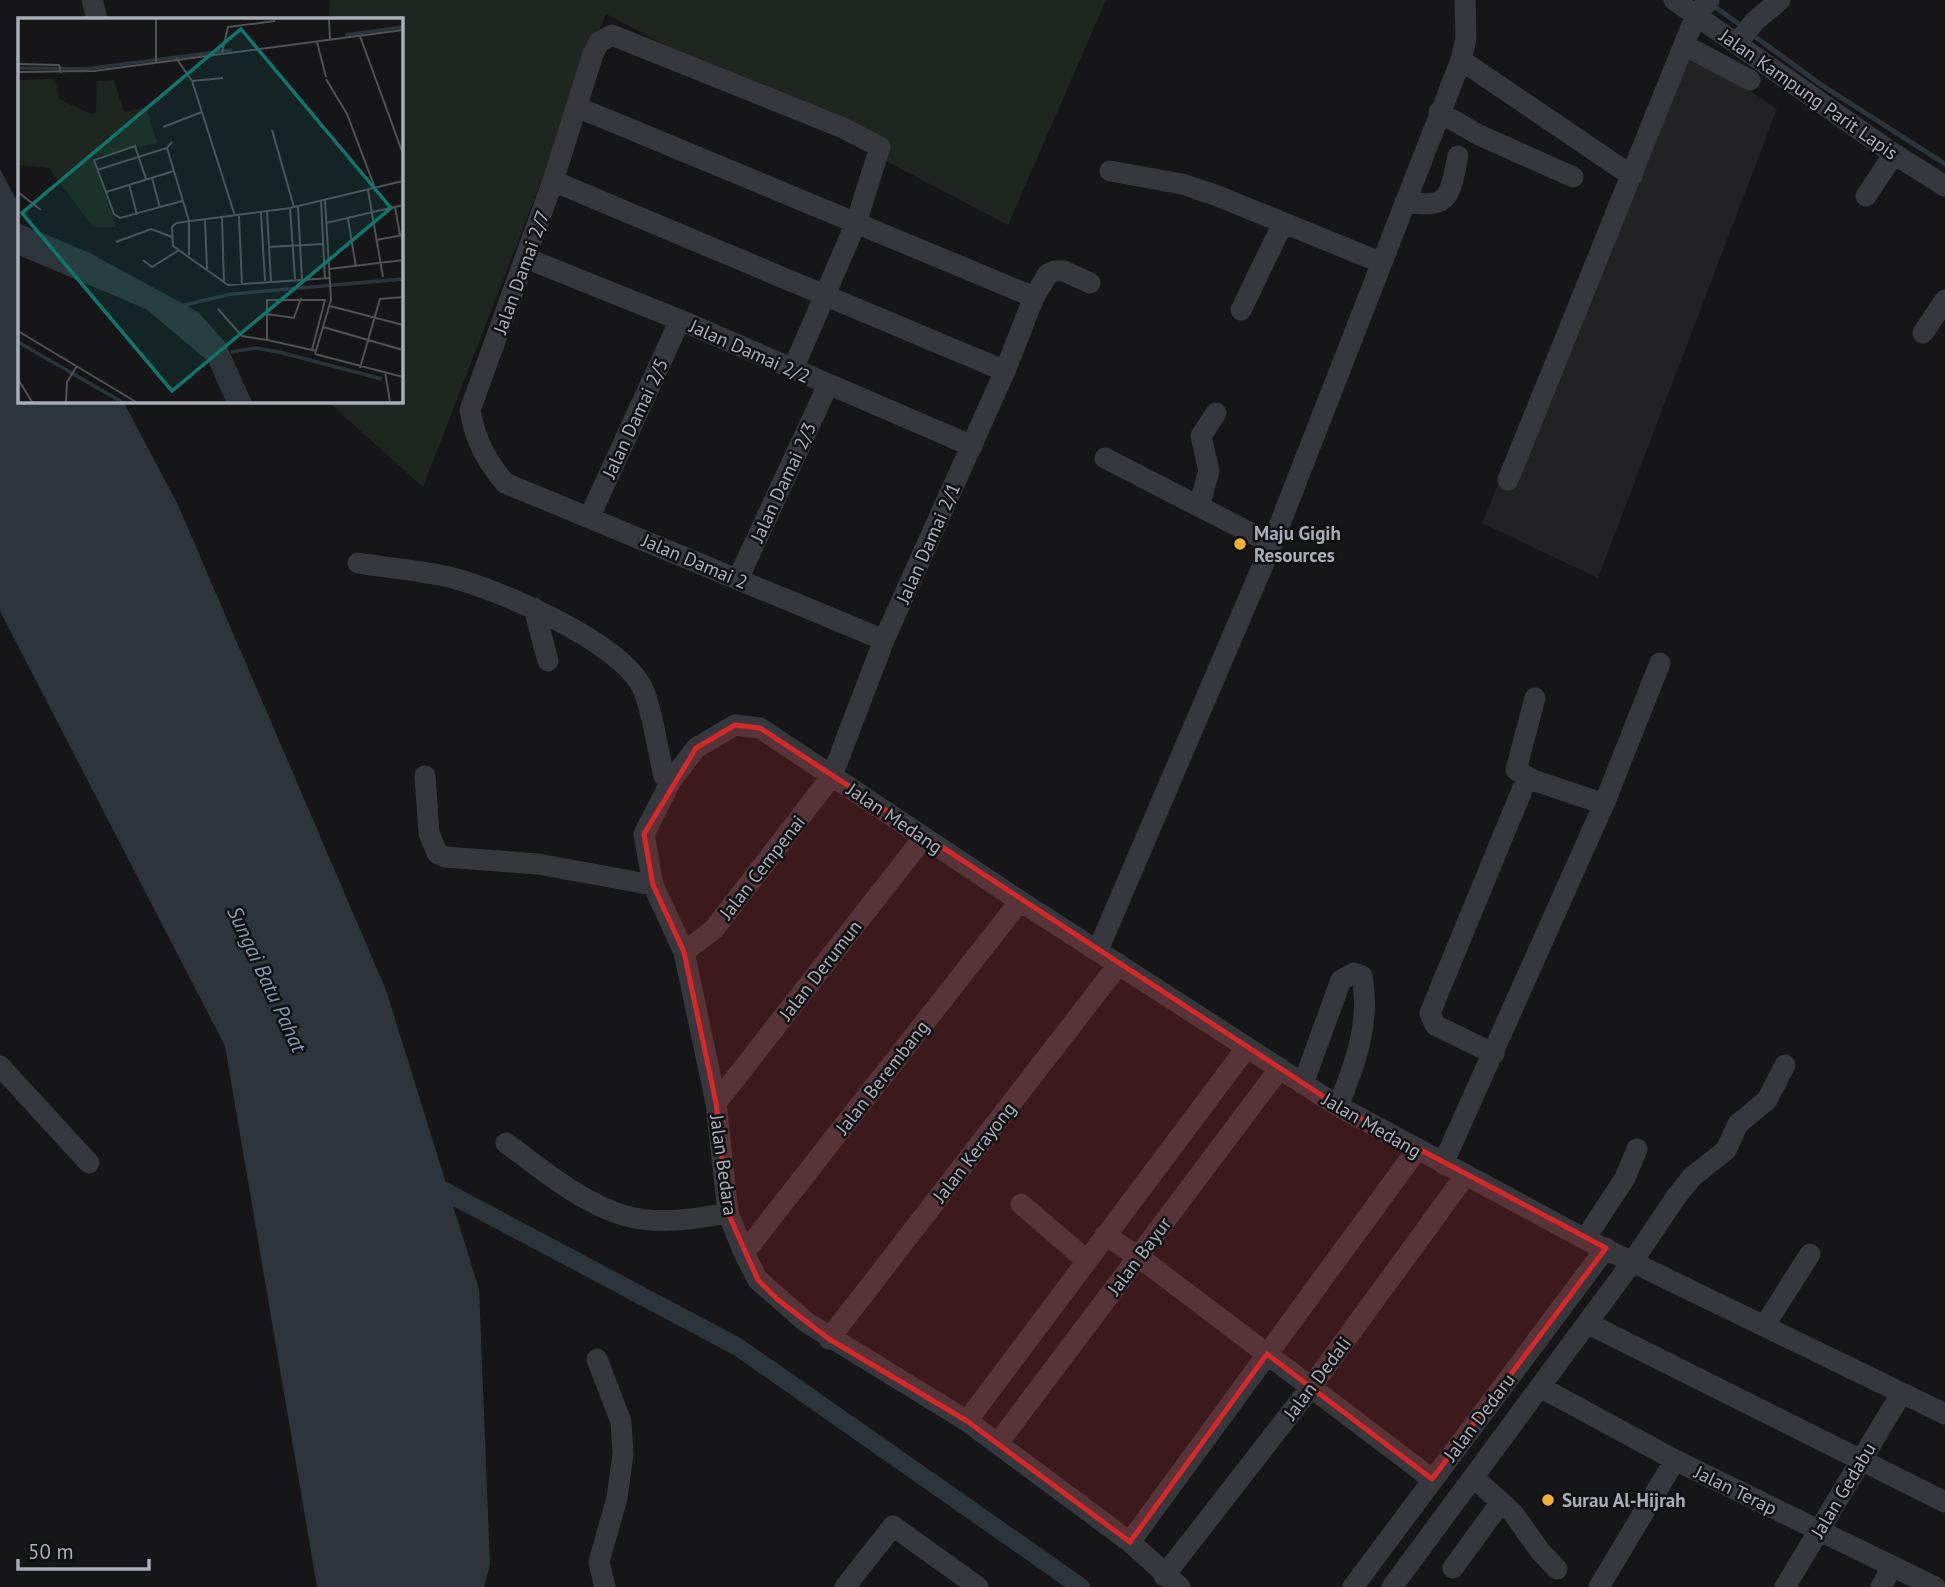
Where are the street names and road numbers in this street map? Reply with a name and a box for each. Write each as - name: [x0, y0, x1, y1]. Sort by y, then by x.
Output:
- street label: Jalan Kampung Parit Lapis: [1714, 23, 1903, 165]
- street label: Jalan Damai 2/7: [487, 207, 554, 338]
- street label: Jalan Damai 2/2: [685, 313, 814, 388]
- street label: Jalan Damai 2/5: [596, 354, 673, 483]
- street label: Jalan Damai 2/3: [744, 418, 821, 547]
- street label: Jalan Damai 2/1: [890, 479, 965, 608]
- street label: Jalan Damai 2: [638, 528, 752, 594]
- street label: Jalan Medang: [842, 777, 947, 859]
- street label: Jalan Cempenai: [713, 810, 810, 925]
- street label: Jalan Derumun: [773, 915, 866, 1026]
- street label: Jalan Berembang: [829, 1015, 934, 1140]
- street label: Jalan Medang: [1317, 1087, 1426, 1163]
- street label: Jalan Kerayong: [927, 1097, 1021, 1208]
- street label: Jalan Bedara: [705, 1112, 743, 1217]
- street label: Jalan Bayur: [1101, 1212, 1176, 1301]
- street label: Jalan Dedali: [1277, 1332, 1356, 1425]
- street label: Jalan Dedaru: [1438, 1368, 1520, 1466]
- street label: Jalan Gedabu: [1805, 1438, 1881, 1543]
- street label: Jalan Terap: [1690, 1459, 1781, 1520]

